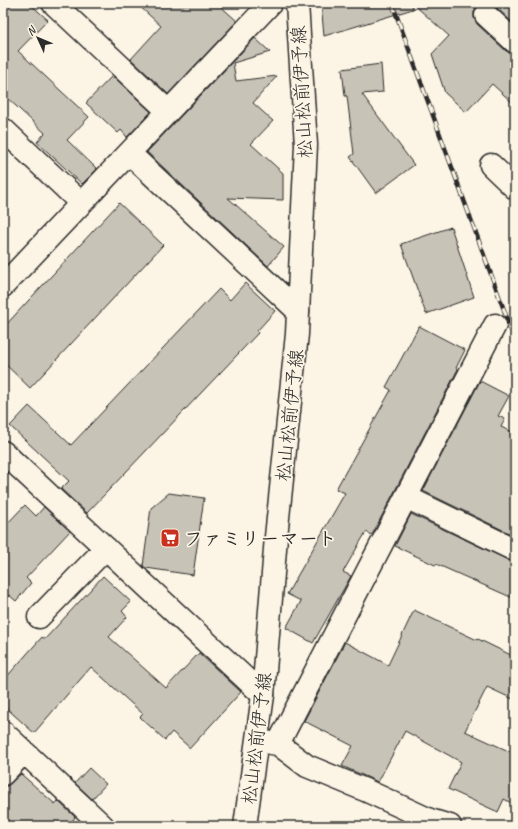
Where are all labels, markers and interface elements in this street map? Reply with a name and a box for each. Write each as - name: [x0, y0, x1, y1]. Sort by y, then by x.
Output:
- north arrow: [18, 18, 58, 58]
- text: N: [23, 22, 40, 38]
- street label: 松山松前伊予線: [287, 25, 317, 159]
- street label: 松山松前伊予線: [271, 348, 309, 483]
- supermarket icon: ファミリーマート: [159, 527, 181, 549]
- place label: ファミリーマート: [184, 527, 337, 551]
- street label: 松山松前伊予線: [237, 671, 277, 806]

